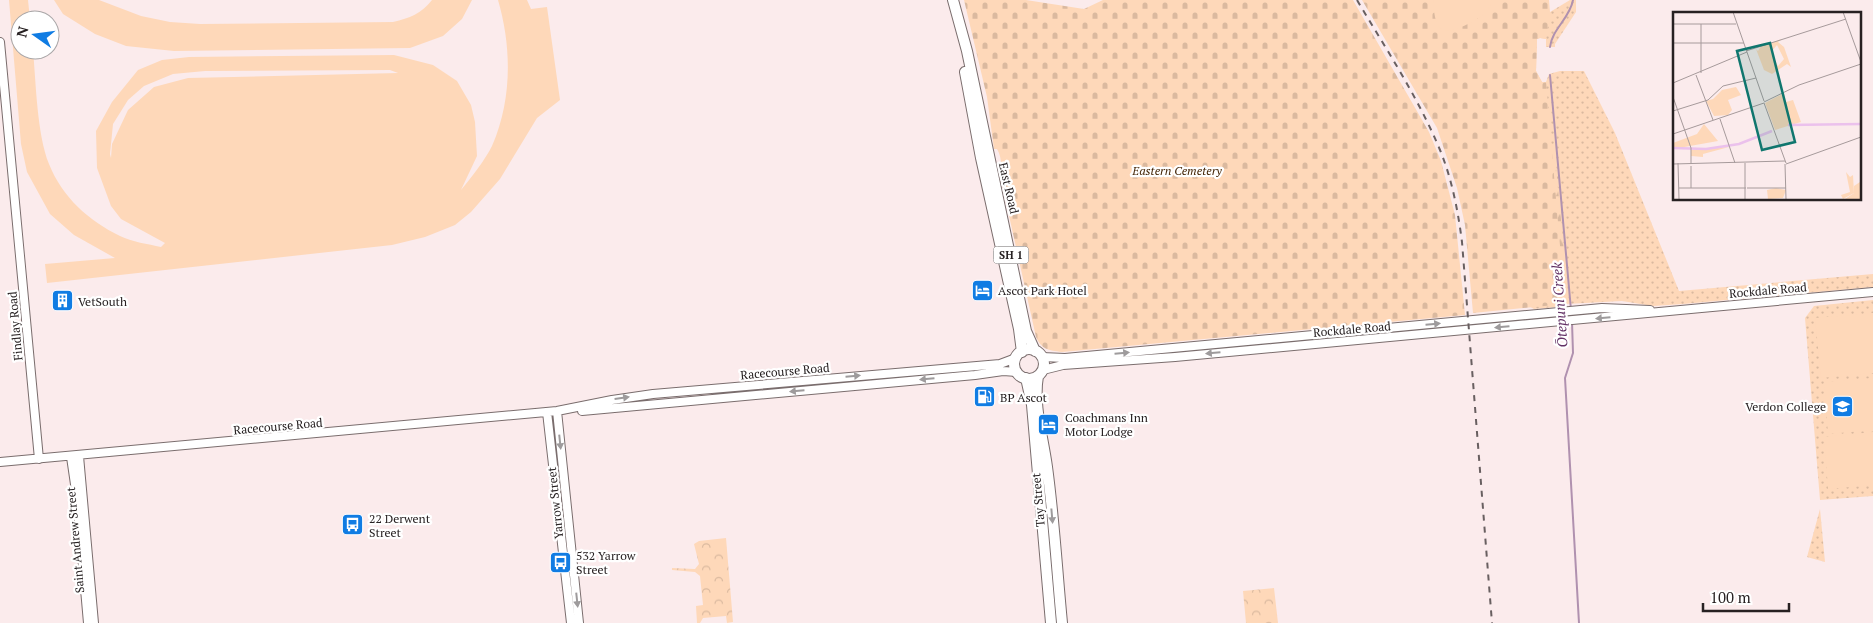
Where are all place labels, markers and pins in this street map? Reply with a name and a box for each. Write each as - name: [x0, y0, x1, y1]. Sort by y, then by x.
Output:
- hotel icon: Ascot Park Hotel: [970, 278, 994, 302]
- place label: Ascot Park Hotel: [998, 283, 1087, 298]
- building icon: VetSouth: [50, 289, 74, 313]
- place label: VetSouth: [78, 294, 127, 309]
- fuel station icon: BP Ascot: [972, 385, 996, 409]
- place label: BP Ascot: [1000, 390, 1047, 405]
- school or university icon: Verdon College: [1830, 394, 1854, 418]
- place label: Verdon College: [1745, 399, 1826, 414]
- place label: Coachmans Inn Motor Lodge: [1065, 410, 1148, 439]
- hotel icon: Coachmans Inn Motor Lodge: [1037, 412, 1061, 436]
- place label: 22 Derwent Street: [369, 511, 431, 540]
- bus stop icon: 22 Derwent Street: [341, 513, 365, 537]
- place label: 532 Yarrow Street: [576, 548, 636, 577]
- bus stop icon: 532 Yarrow Street: [548, 550, 572, 574]

